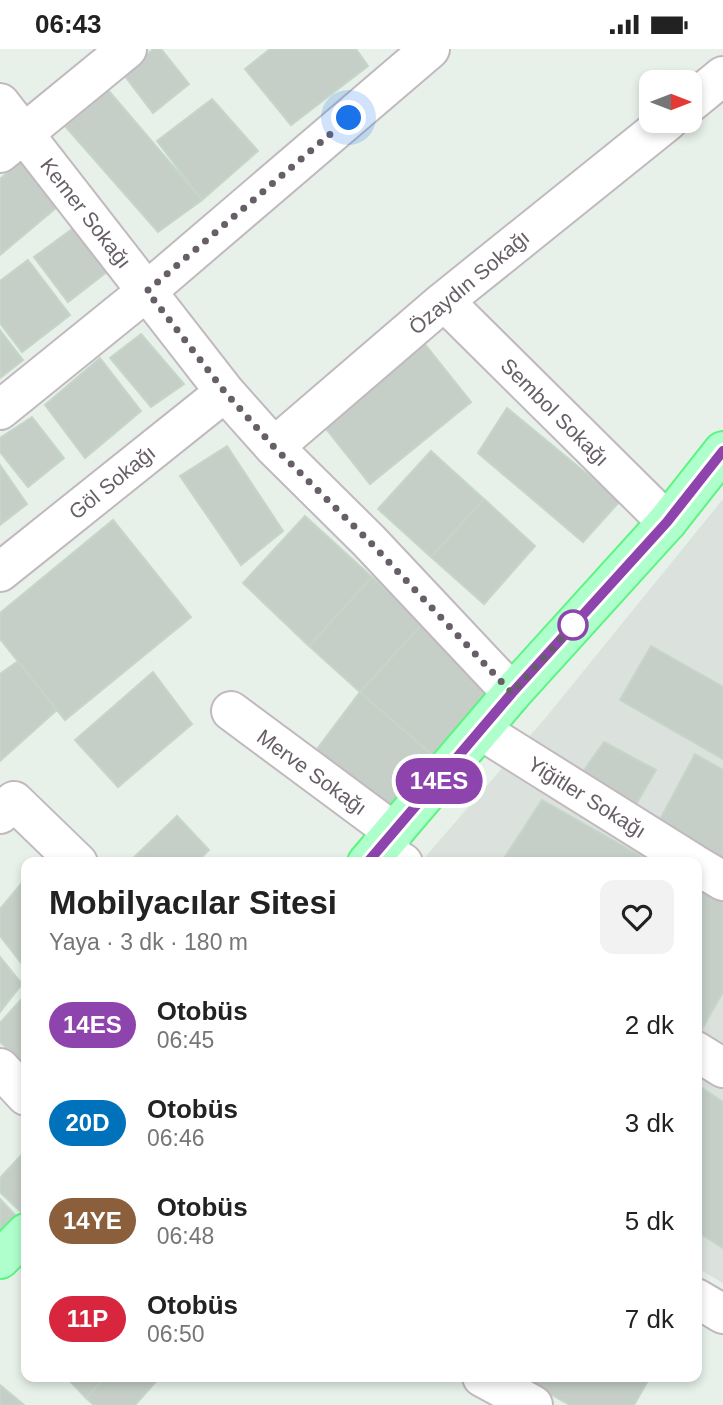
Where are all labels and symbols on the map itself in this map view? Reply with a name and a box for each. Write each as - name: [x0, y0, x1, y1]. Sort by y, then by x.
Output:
- north arrow: [639, 70, 702, 133]
- your location: [331, 100, 366, 135]
- street label: Kemer Sokağı: [36, 153, 136, 273]
- street label: Özaydın Sokağı: [404, 225, 534, 339]
- street label: Sembol Sokağı: [497, 354, 613, 470]
- street label: Göl Sokağı: [64, 440, 160, 524]
- unlabelled marker: [558, 610, 588, 640]
- street label: Merve Sokağı: [253, 725, 371, 819]
- street label: Yiğitler Sokağı: [524, 752, 650, 842]
- line badge: 14ES: [390, 758, 488, 804]

